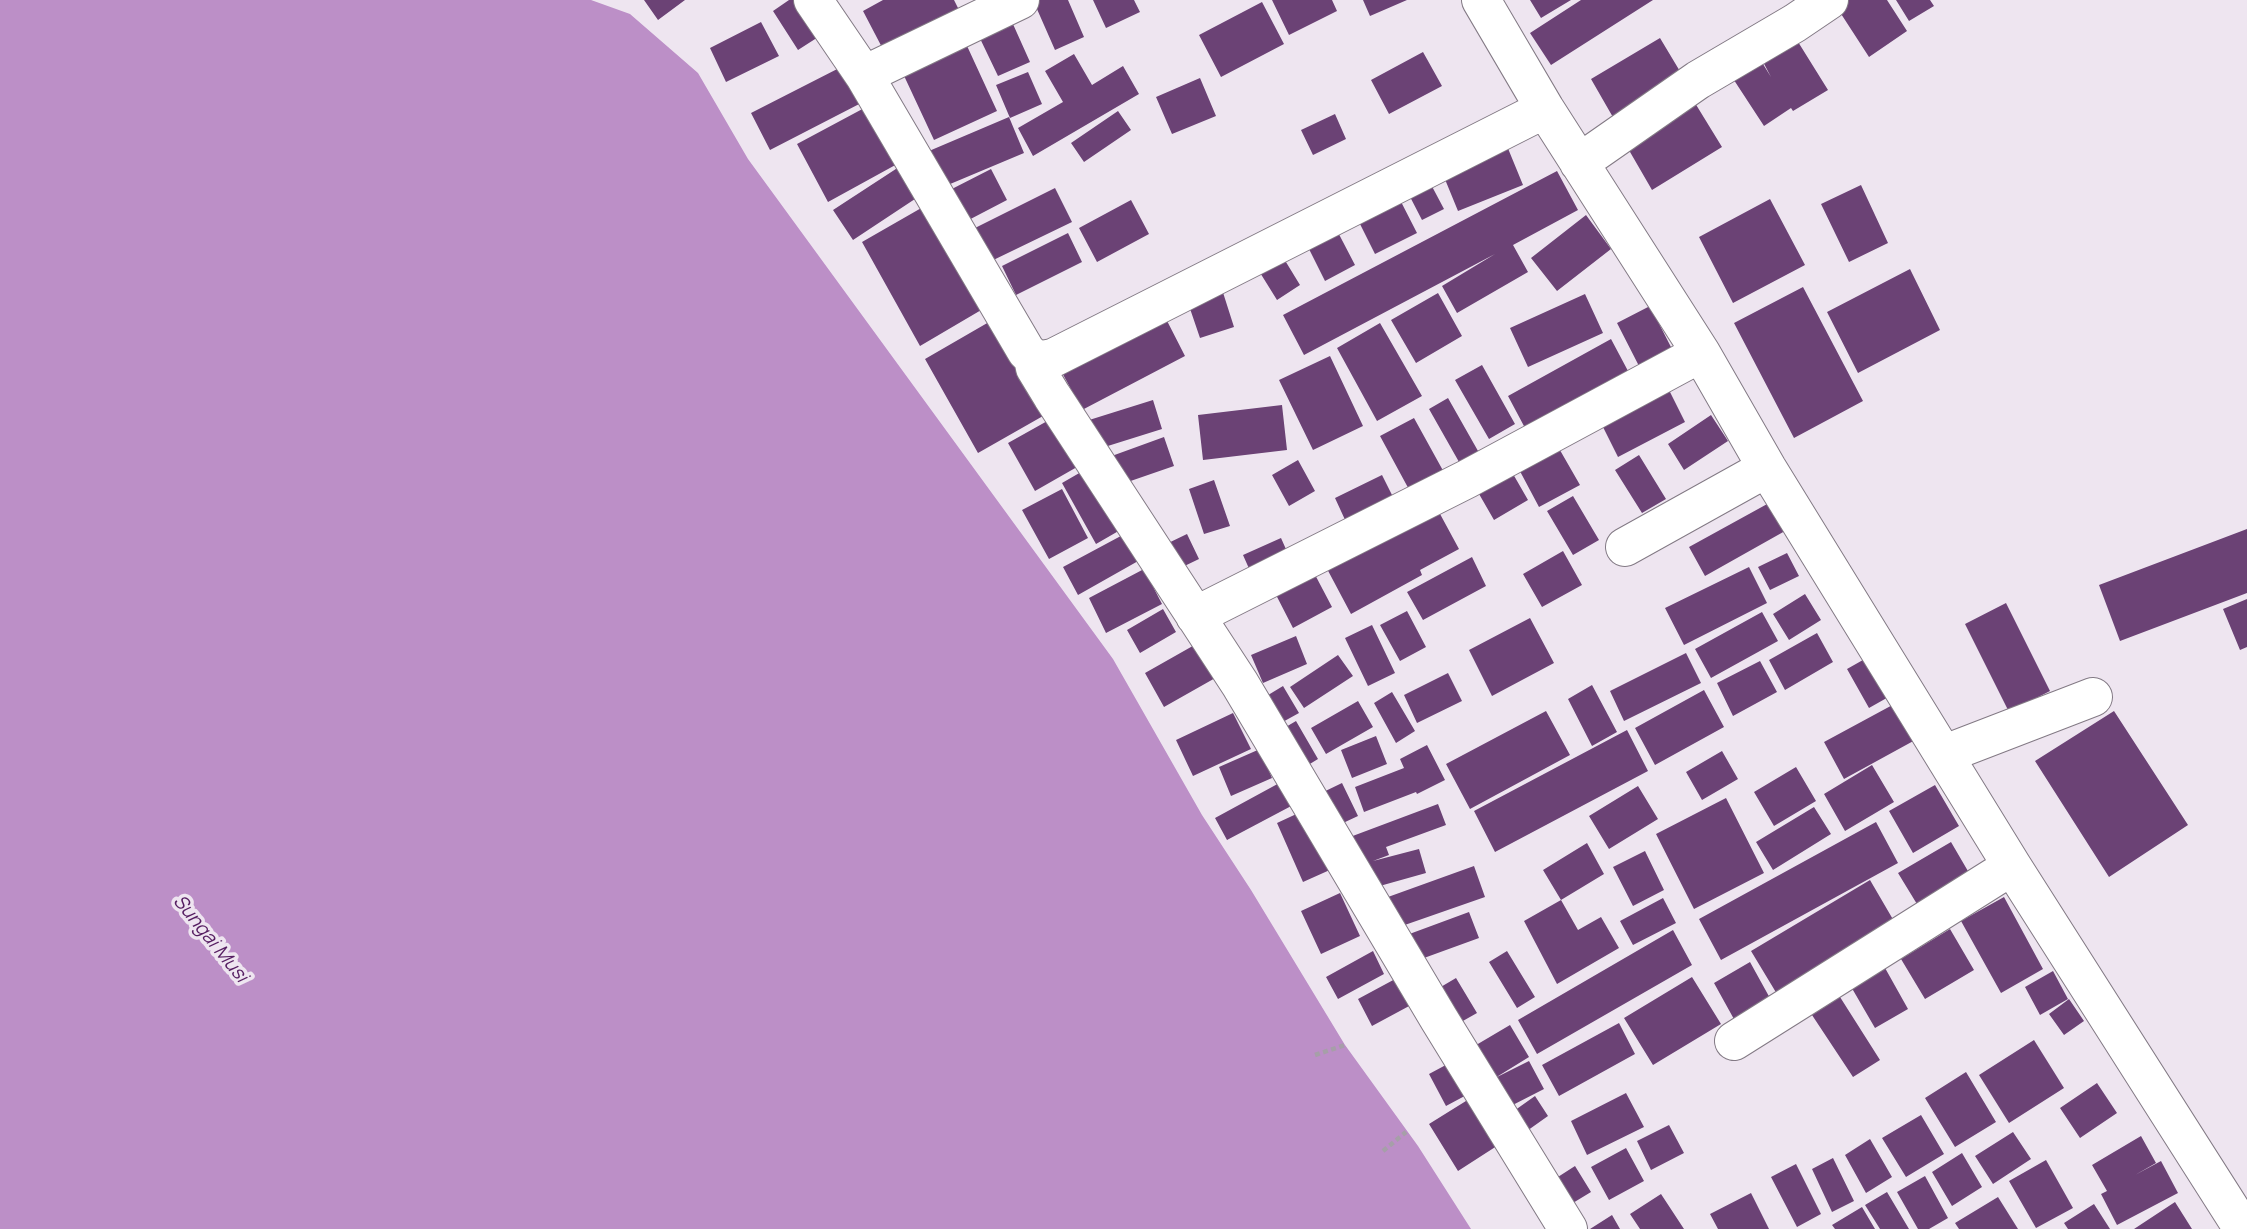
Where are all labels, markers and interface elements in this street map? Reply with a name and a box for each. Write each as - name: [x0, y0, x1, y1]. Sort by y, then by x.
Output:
- water label: Sungai Musi: [168, 891, 252, 987]

